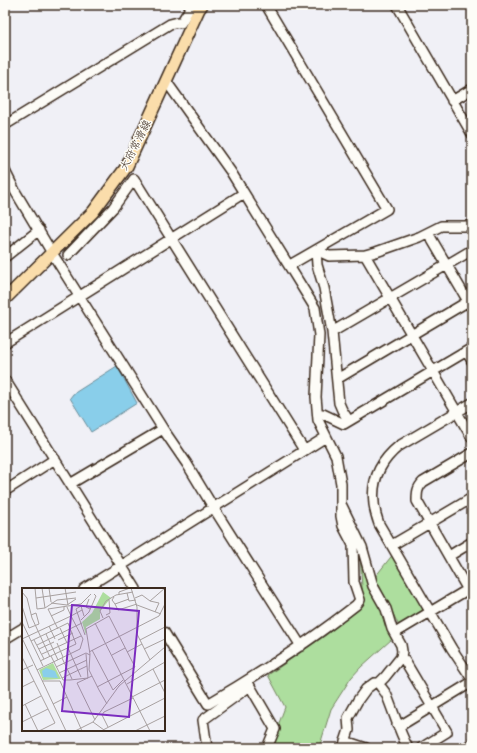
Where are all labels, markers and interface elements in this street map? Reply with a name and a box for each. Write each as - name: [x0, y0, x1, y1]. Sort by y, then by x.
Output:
- street label: 大府常滑線: [116, 117, 154, 173]
- inset map: [22, 588, 165, 731]

